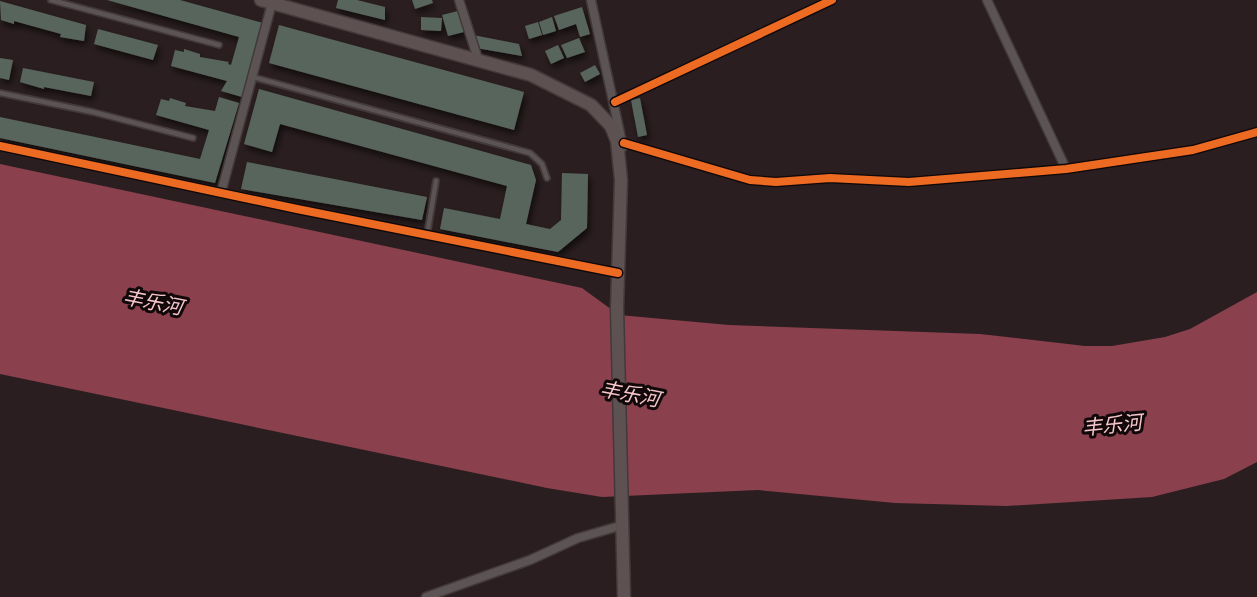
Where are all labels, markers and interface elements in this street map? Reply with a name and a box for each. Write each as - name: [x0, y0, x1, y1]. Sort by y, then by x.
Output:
- water label: 丰乐河: [121, 284, 189, 321]
- water label: 丰乐河: [598, 376, 666, 413]
- water label: 丰乐河: [1081, 409, 1147, 441]

